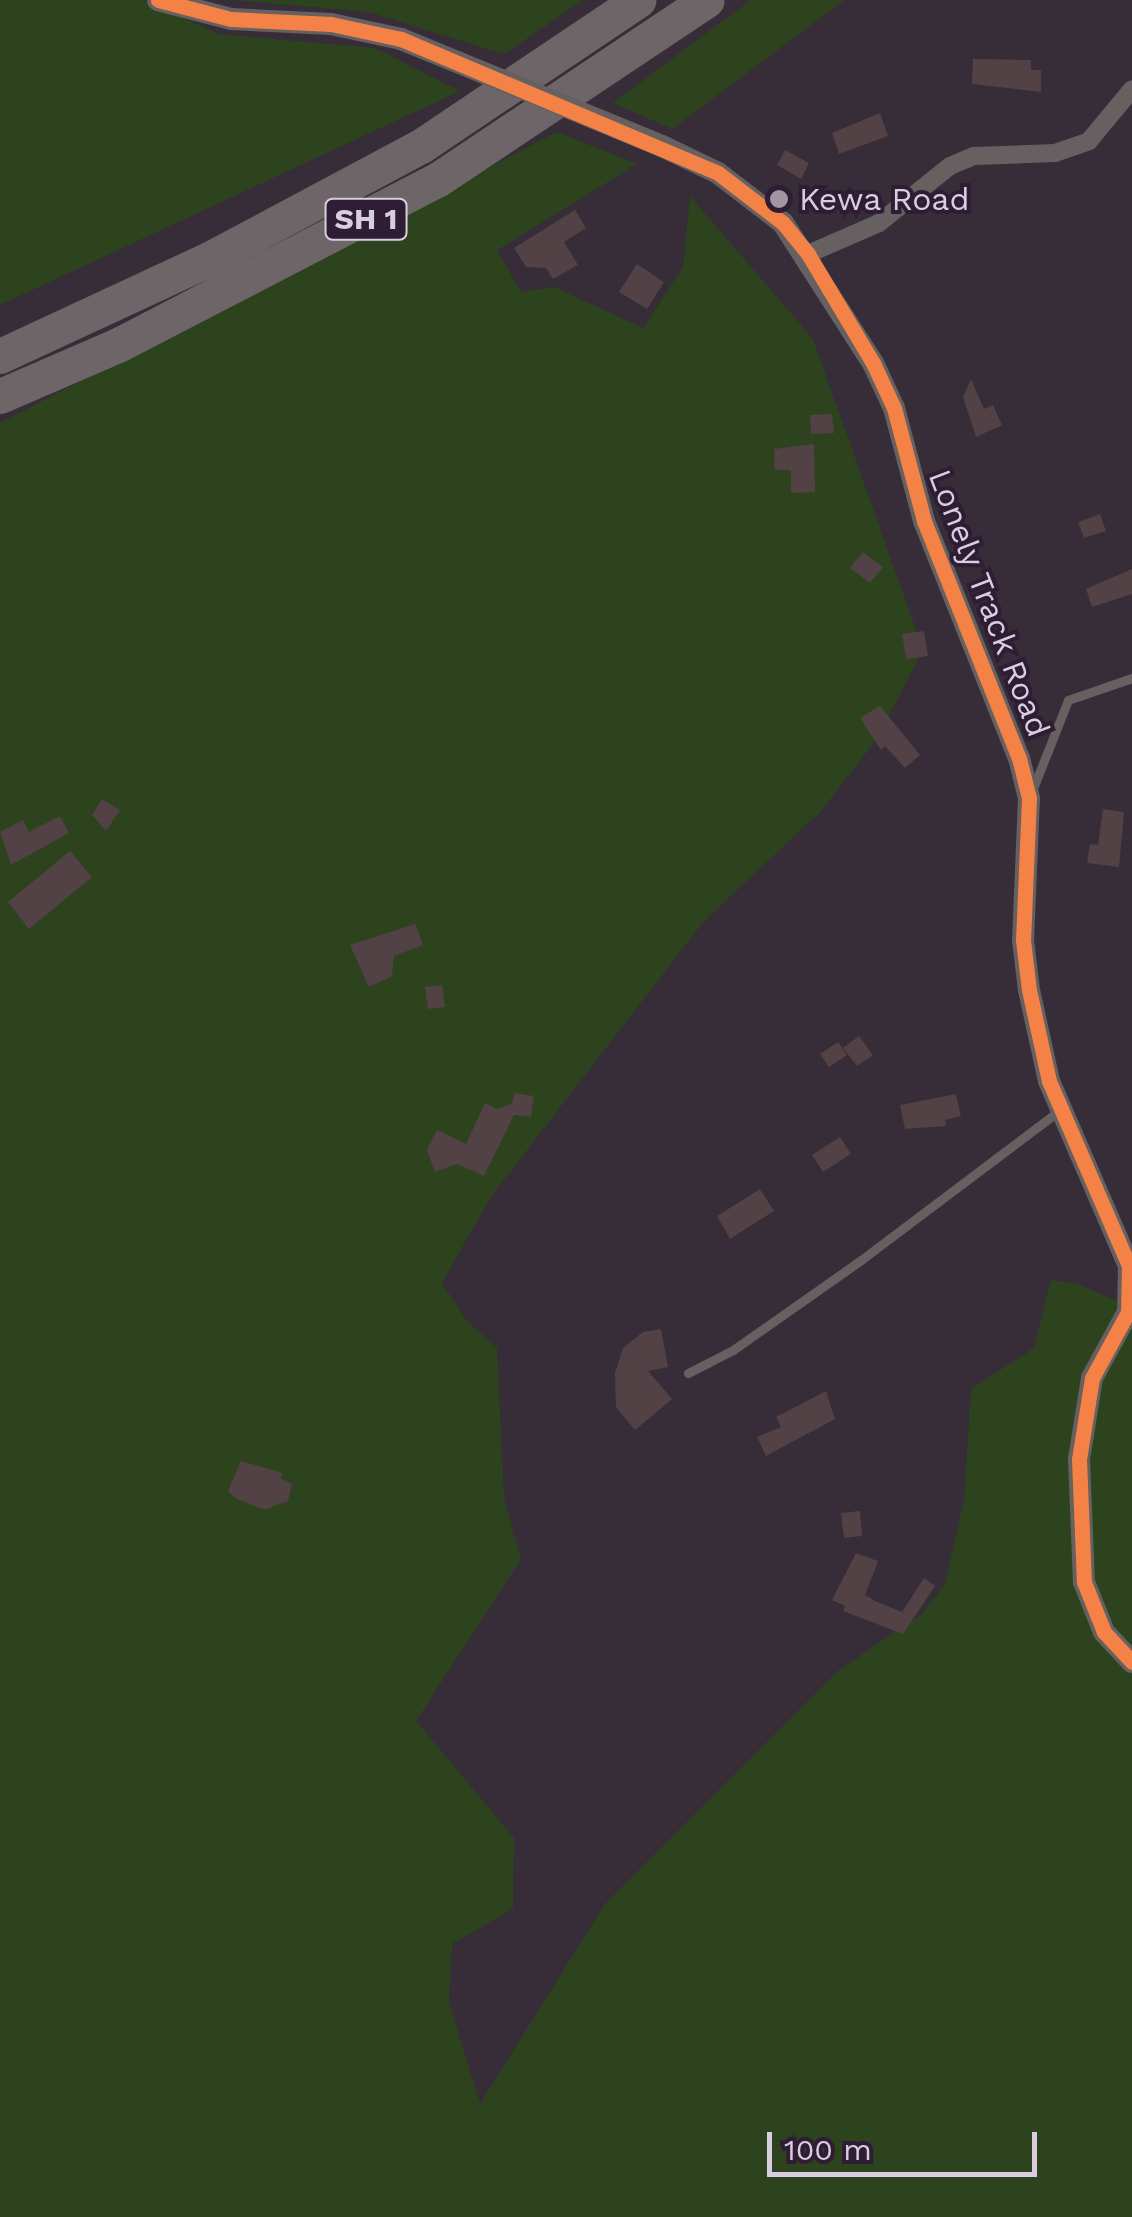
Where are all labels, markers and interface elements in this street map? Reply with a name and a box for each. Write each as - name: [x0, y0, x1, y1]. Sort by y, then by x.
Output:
- place label: Kewa Road: [799, 180, 970, 218]
- marker: Kewa Road: [768, 188, 790, 210]
- road number: SH 1: [324, 194, 408, 244]
- street label: Lonely Track Road: [920, 463, 1058, 743]
- scale bar: [772, 2112, 1042, 2174]
- text: 100 m: [784, 2132, 872, 2167]

